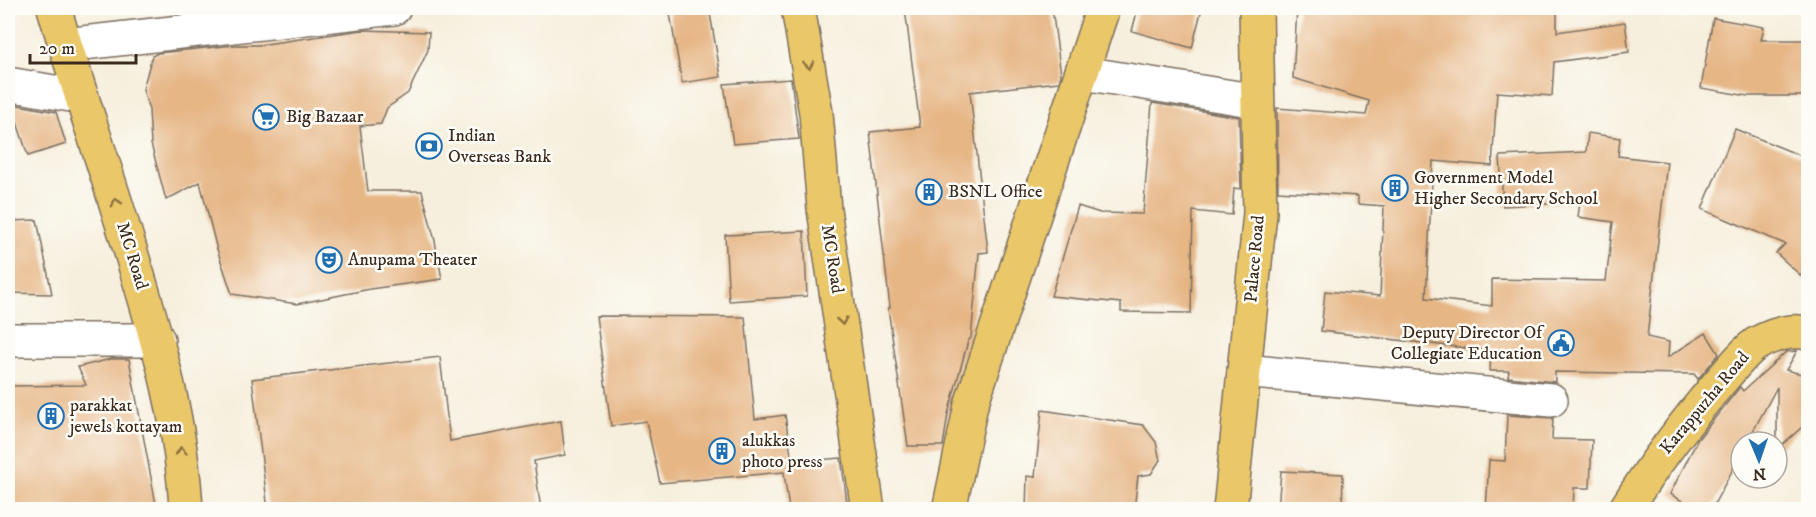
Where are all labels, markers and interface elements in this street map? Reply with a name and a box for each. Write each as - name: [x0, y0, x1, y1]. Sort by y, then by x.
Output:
- scale bar: [30, 27, 136, 65]
- text: 20 m: [39, 38, 75, 60]
- one-way arrow: [802, 60, 814, 70]
- supermarket icon: Big Bazaar: [251, 102, 281, 132]
- place label: Big Bazaar: [286, 106, 364, 128]
- place label: Indian Overseas Bank: [448, 125, 551, 168]
- bank icon: Indian Overseas Bank: [414, 131, 444, 161]
- place label: Government Model Higher Secondary School: [1414, 167, 1598, 210]
- building icon: Government Model Higher Secondary School: [1380, 173, 1410, 203]
- building icon: BSNL Office: [914, 177, 944, 207]
- place label: BSNL Office: [948, 181, 1042, 203]
- one-way arrow: [111, 197, 123, 208]
- street label: Palace Road: [1240, 214, 1270, 304]
- street label: MC Road: [111, 220, 153, 292]
- street label: MC Road: [816, 223, 848, 295]
- theatre icon: Anupama Theater: [314, 245, 344, 275]
- place label: Anupama Theater: [348, 249, 478, 271]
- one-way arrow: [835, 316, 847, 325]
- place label: Deputy Director Of Collegiate Education: [1391, 322, 1545, 365]
- public building icon: Deputy Director Of Collegiate Education: [1546, 328, 1576, 358]
- street label: Karappuzha Road: [1656, 347, 1754, 459]
- place label: parakkat jewels kottayam: [67, 395, 182, 438]
- building icon: parakkat jewels kottayam: [36, 401, 66, 431]
- place label: alukkas photo press: [741, 430, 823, 473]
- north arrow: [1729, 430, 1789, 490]
- building icon: alukkas photo press: [707, 436, 737, 466]
- one-way arrow: [175, 447, 188, 456]
- text: N: [1753, 464, 1766, 484]

